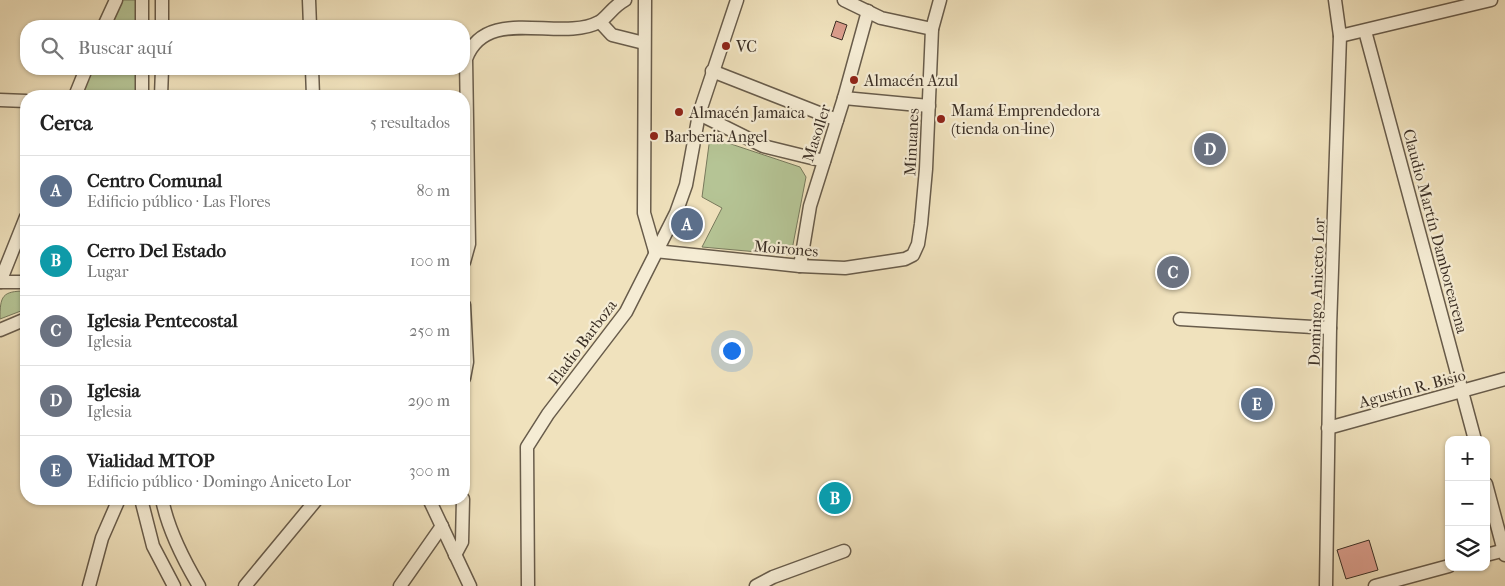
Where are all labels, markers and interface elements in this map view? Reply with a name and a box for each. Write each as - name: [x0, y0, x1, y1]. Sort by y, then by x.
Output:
- search box: [20, 20, 470, 75]
- icon: search: [38, 34, 66, 62]
- text: Buscar aquí: [78, 37, 172, 59]
- place label: VC: [735, 37, 757, 56]
- marker: VC: [720, 40, 732, 52]
- place label: Almacén Azul: [863, 71, 959, 90]
- marker: Almacén Azul: [848, 74, 860, 86]
- place label: Mamá Emprendedora (tienda on-line): [951, 101, 1101, 138]
- street label: Masoller: [798, 102, 835, 164]
- place label: Almacén Jamaica: [688, 103, 806, 122]
- marker: Almacén Jamaica: [673, 106, 685, 118]
- street label: Minuanes: [900, 108, 923, 176]
- text: Cerca: [40, 111, 92, 135]
- text: 5 resultados: [370, 113, 450, 132]
- marker: Mamá Emprendedora (tienda on-line): [935, 113, 947, 125]
- place label: Barberia Angel: [664, 127, 768, 146]
- street label: Claudio Martín Damborearena: [1399, 127, 1472, 336]
- marker: Barberia Angel: [648, 130, 660, 142]
- pin: D: [1194, 130, 1226, 168]
- text: Centro Comunal: [87, 170, 222, 192]
- text: A: [51, 181, 61, 200]
- text: 80 m: [416, 181, 450, 200]
- text: Edificio público · Las Flores: [87, 192, 270, 211]
- pin: A: [671, 205, 703, 243]
- street label: Domingo Aniceto Lor: [1304, 217, 1329, 367]
- street label: Moirones: [753, 236, 819, 261]
- text: Cerro Del Estado: [87, 240, 226, 262]
- text: B: [51, 251, 61, 270]
- text: 100 m: [410, 251, 450, 270]
- pin: C: [1157, 253, 1189, 291]
- text: Lugar: [87, 262, 128, 281]
- street label: Eladio Barboza: [544, 295, 621, 389]
- text: Iglesia Pentecostal: [87, 310, 238, 332]
- text: C: [51, 321, 61, 340]
- text: 250 m: [409, 321, 450, 340]
- text: Iglesia: [87, 332, 132, 351]
- your location: [719, 338, 745, 364]
- street label: Agustín R. Bisio: [1356, 365, 1468, 412]
- text: Iglesia: [87, 380, 140, 402]
- pin: E: [1241, 385, 1273, 423]
- text: D: [50, 391, 62, 410]
- text: 290 m: [408, 391, 450, 410]
- text: Iglesia: [87, 402, 132, 421]
- map controls: [1445, 436, 1490, 571]
- button: +: [1445, 436, 1490, 481]
- text: Vialidad MTOP: [87, 450, 215, 472]
- text: E: [51, 461, 61, 480]
- text: 300 m: [409, 461, 450, 480]
- text: Edificio público · Domingo Aniceto Lor: [87, 472, 351, 491]
- pin: B: [819, 479, 851, 517]
- button: −: [1445, 481, 1490, 526]
- button: layers: [1445, 526, 1490, 571]

